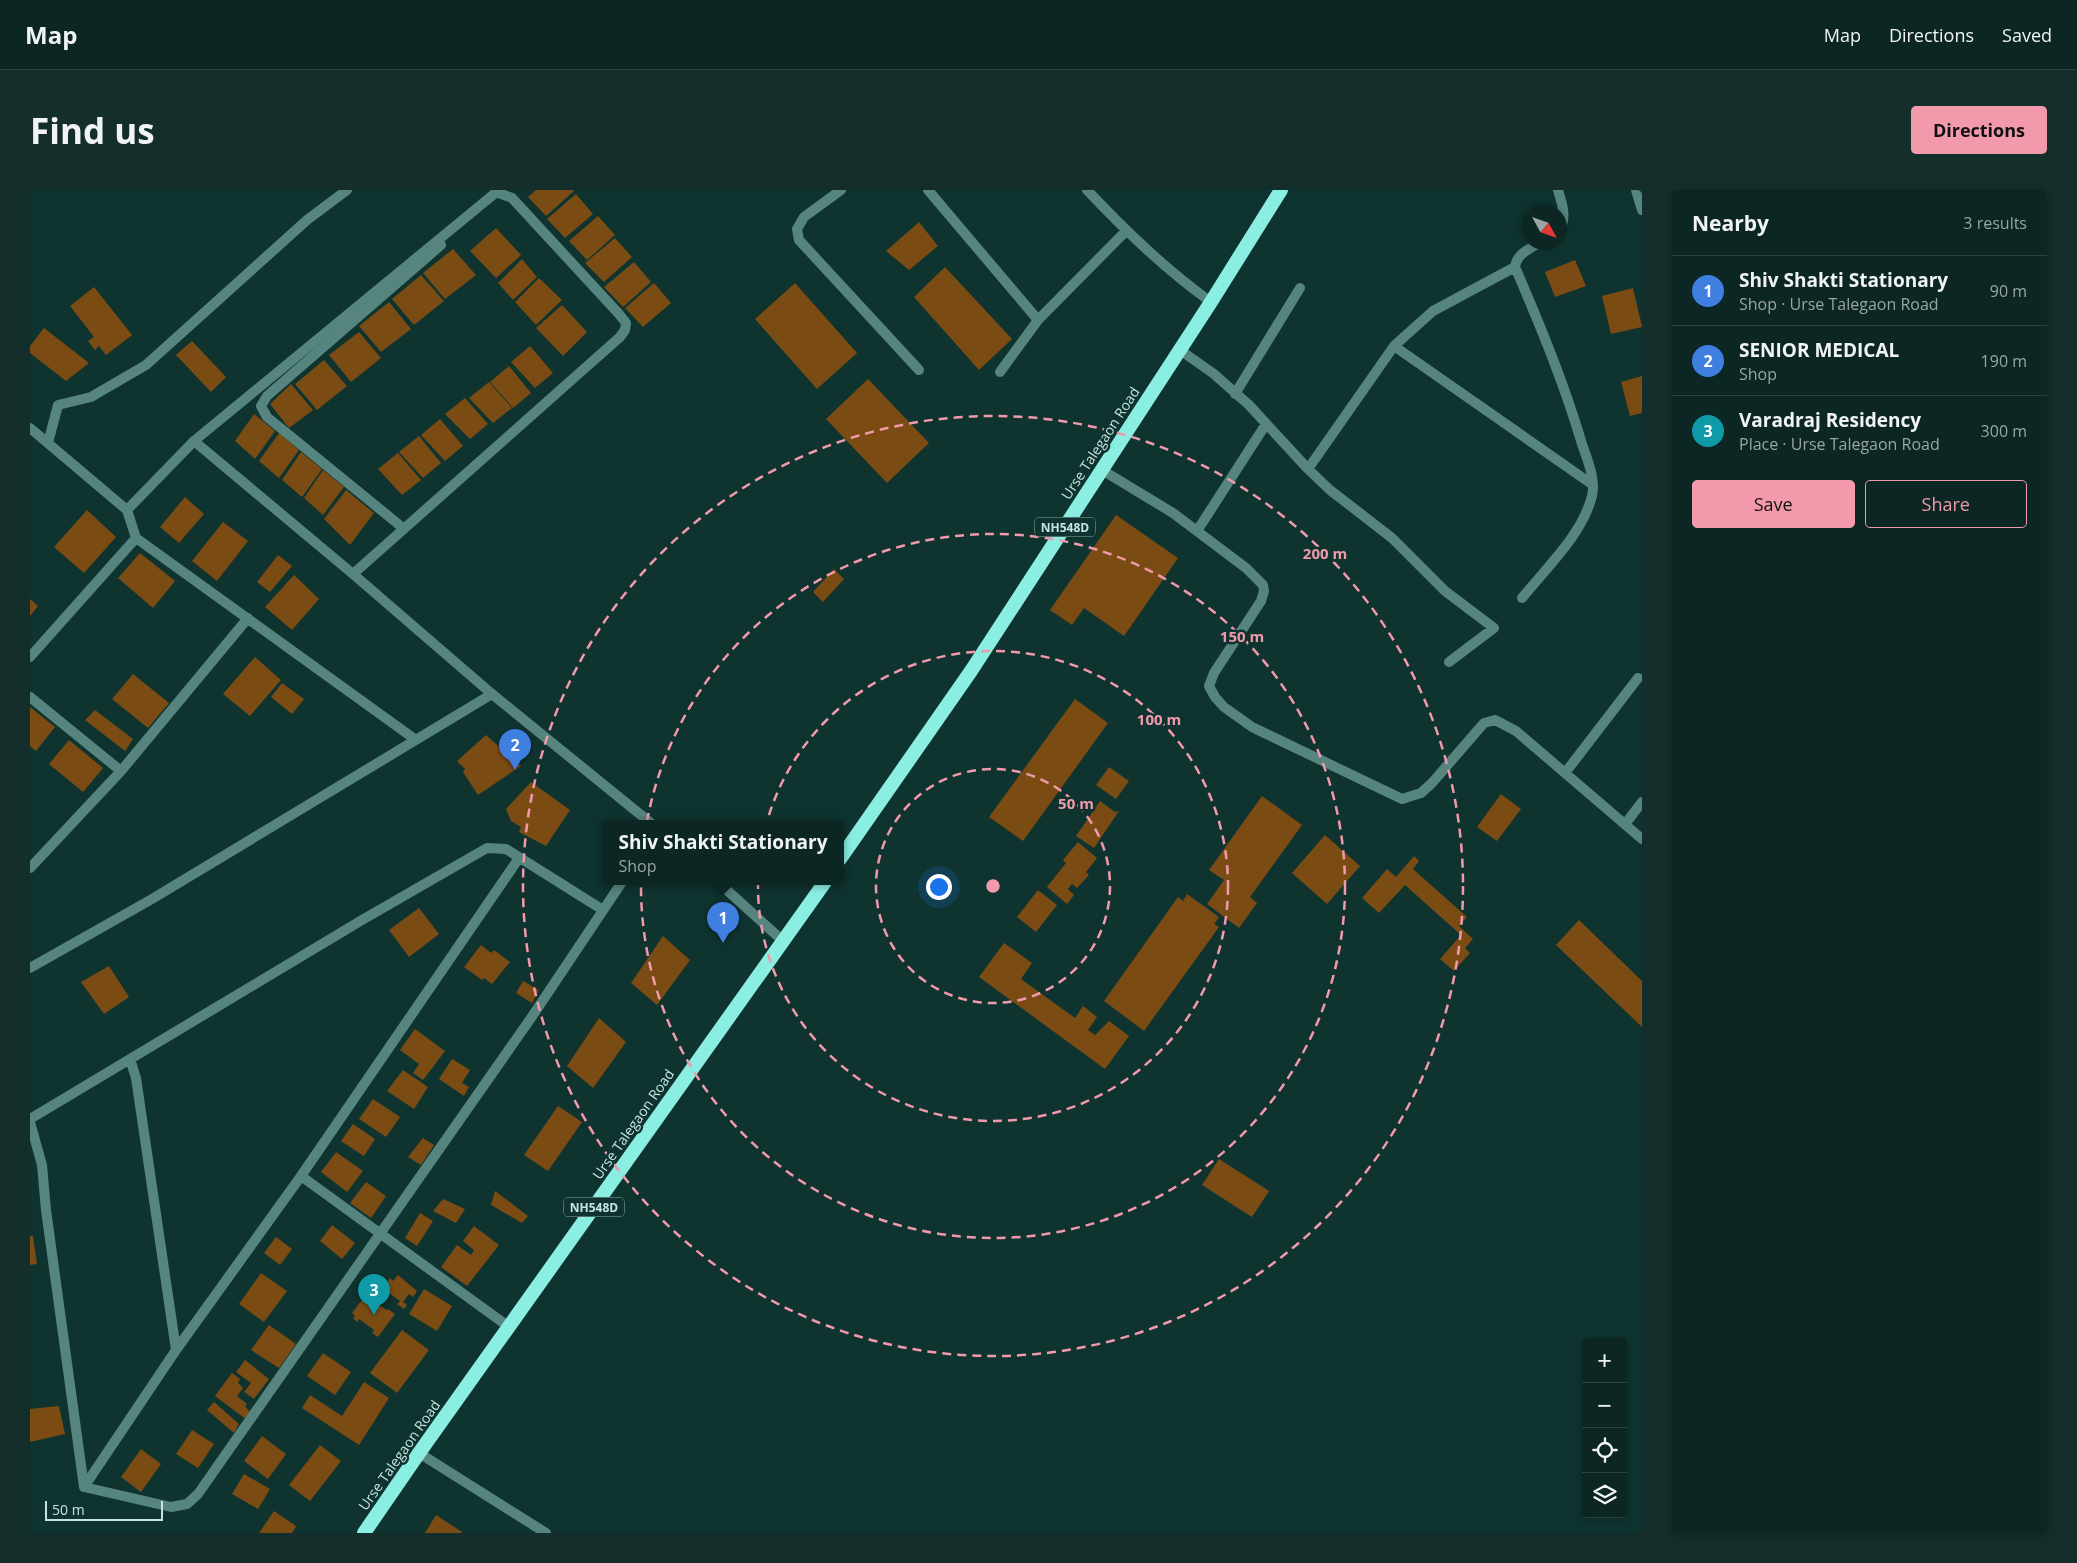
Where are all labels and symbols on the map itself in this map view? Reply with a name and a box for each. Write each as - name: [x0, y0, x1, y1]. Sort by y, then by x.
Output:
- north arrow: [1522, 205, 1567, 250]
- street label: Urse Talegaon Road: [1057, 383, 1143, 503]
- road number: NH548D: [1035, 518, 1095, 537]
- text: 200 m: [1303, 543, 1347, 563]
- text: 150 m: [1220, 626, 1264, 646]
- text: 100 m: [1137, 709, 1181, 729]
- pin: 2: [499, 729, 531, 770]
- text: 50 m: [1058, 793, 1094, 813]
- your location: [926, 874, 952, 900]
- centre of rings: [984, 877, 1002, 895]
- pin: 1: [707, 902, 739, 943]
- street label: Urse Talegaon Road: [588, 1065, 678, 1183]
- road number: NH548D: [564, 1198, 624, 1216]
- pin: 3: [358, 1274, 390, 1315]
- street label: Urse Talegaon Road: [354, 1396, 444, 1514]
- scale bar: [45, 1498, 162, 1521]

